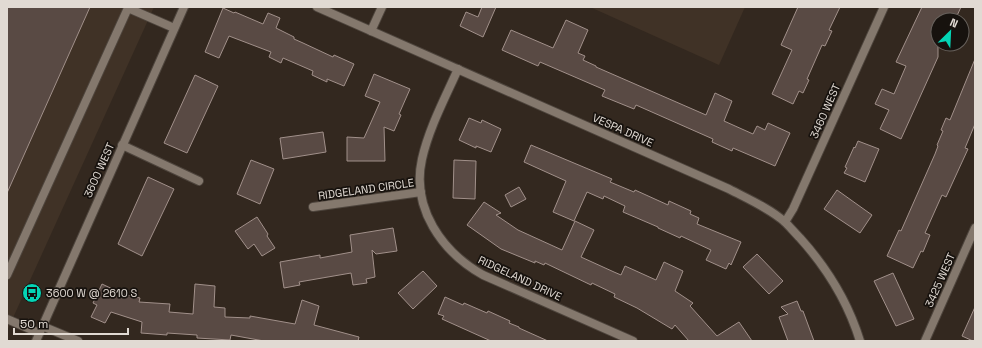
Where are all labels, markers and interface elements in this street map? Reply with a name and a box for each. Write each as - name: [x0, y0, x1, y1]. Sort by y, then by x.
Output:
- north arrow: [930, 12, 970, 52]
- text: N: [948, 15, 960, 31]
- street label: 3460 WEST: [807, 81, 844, 141]
- street label: VESPA DRIVE: [590, 110, 656, 150]
- street label: 3600 WEST: [81, 140, 118, 200]
- street label: RIDGELAND CIRCLE: [317, 175, 415, 203]
- street label: 3425 WEST: [922, 250, 958, 309]
- street label: RIDGELAND DRIVE: [476, 252, 564, 304]
- bus stop icon: 3600 W @ 2610 S: [21, 282, 43, 304]
- place label: 3600 W @ 2610 S: [46, 286, 138, 300]
- scale bar: [14, 310, 128, 336]
- text: 50 m: [20, 316, 48, 332]

